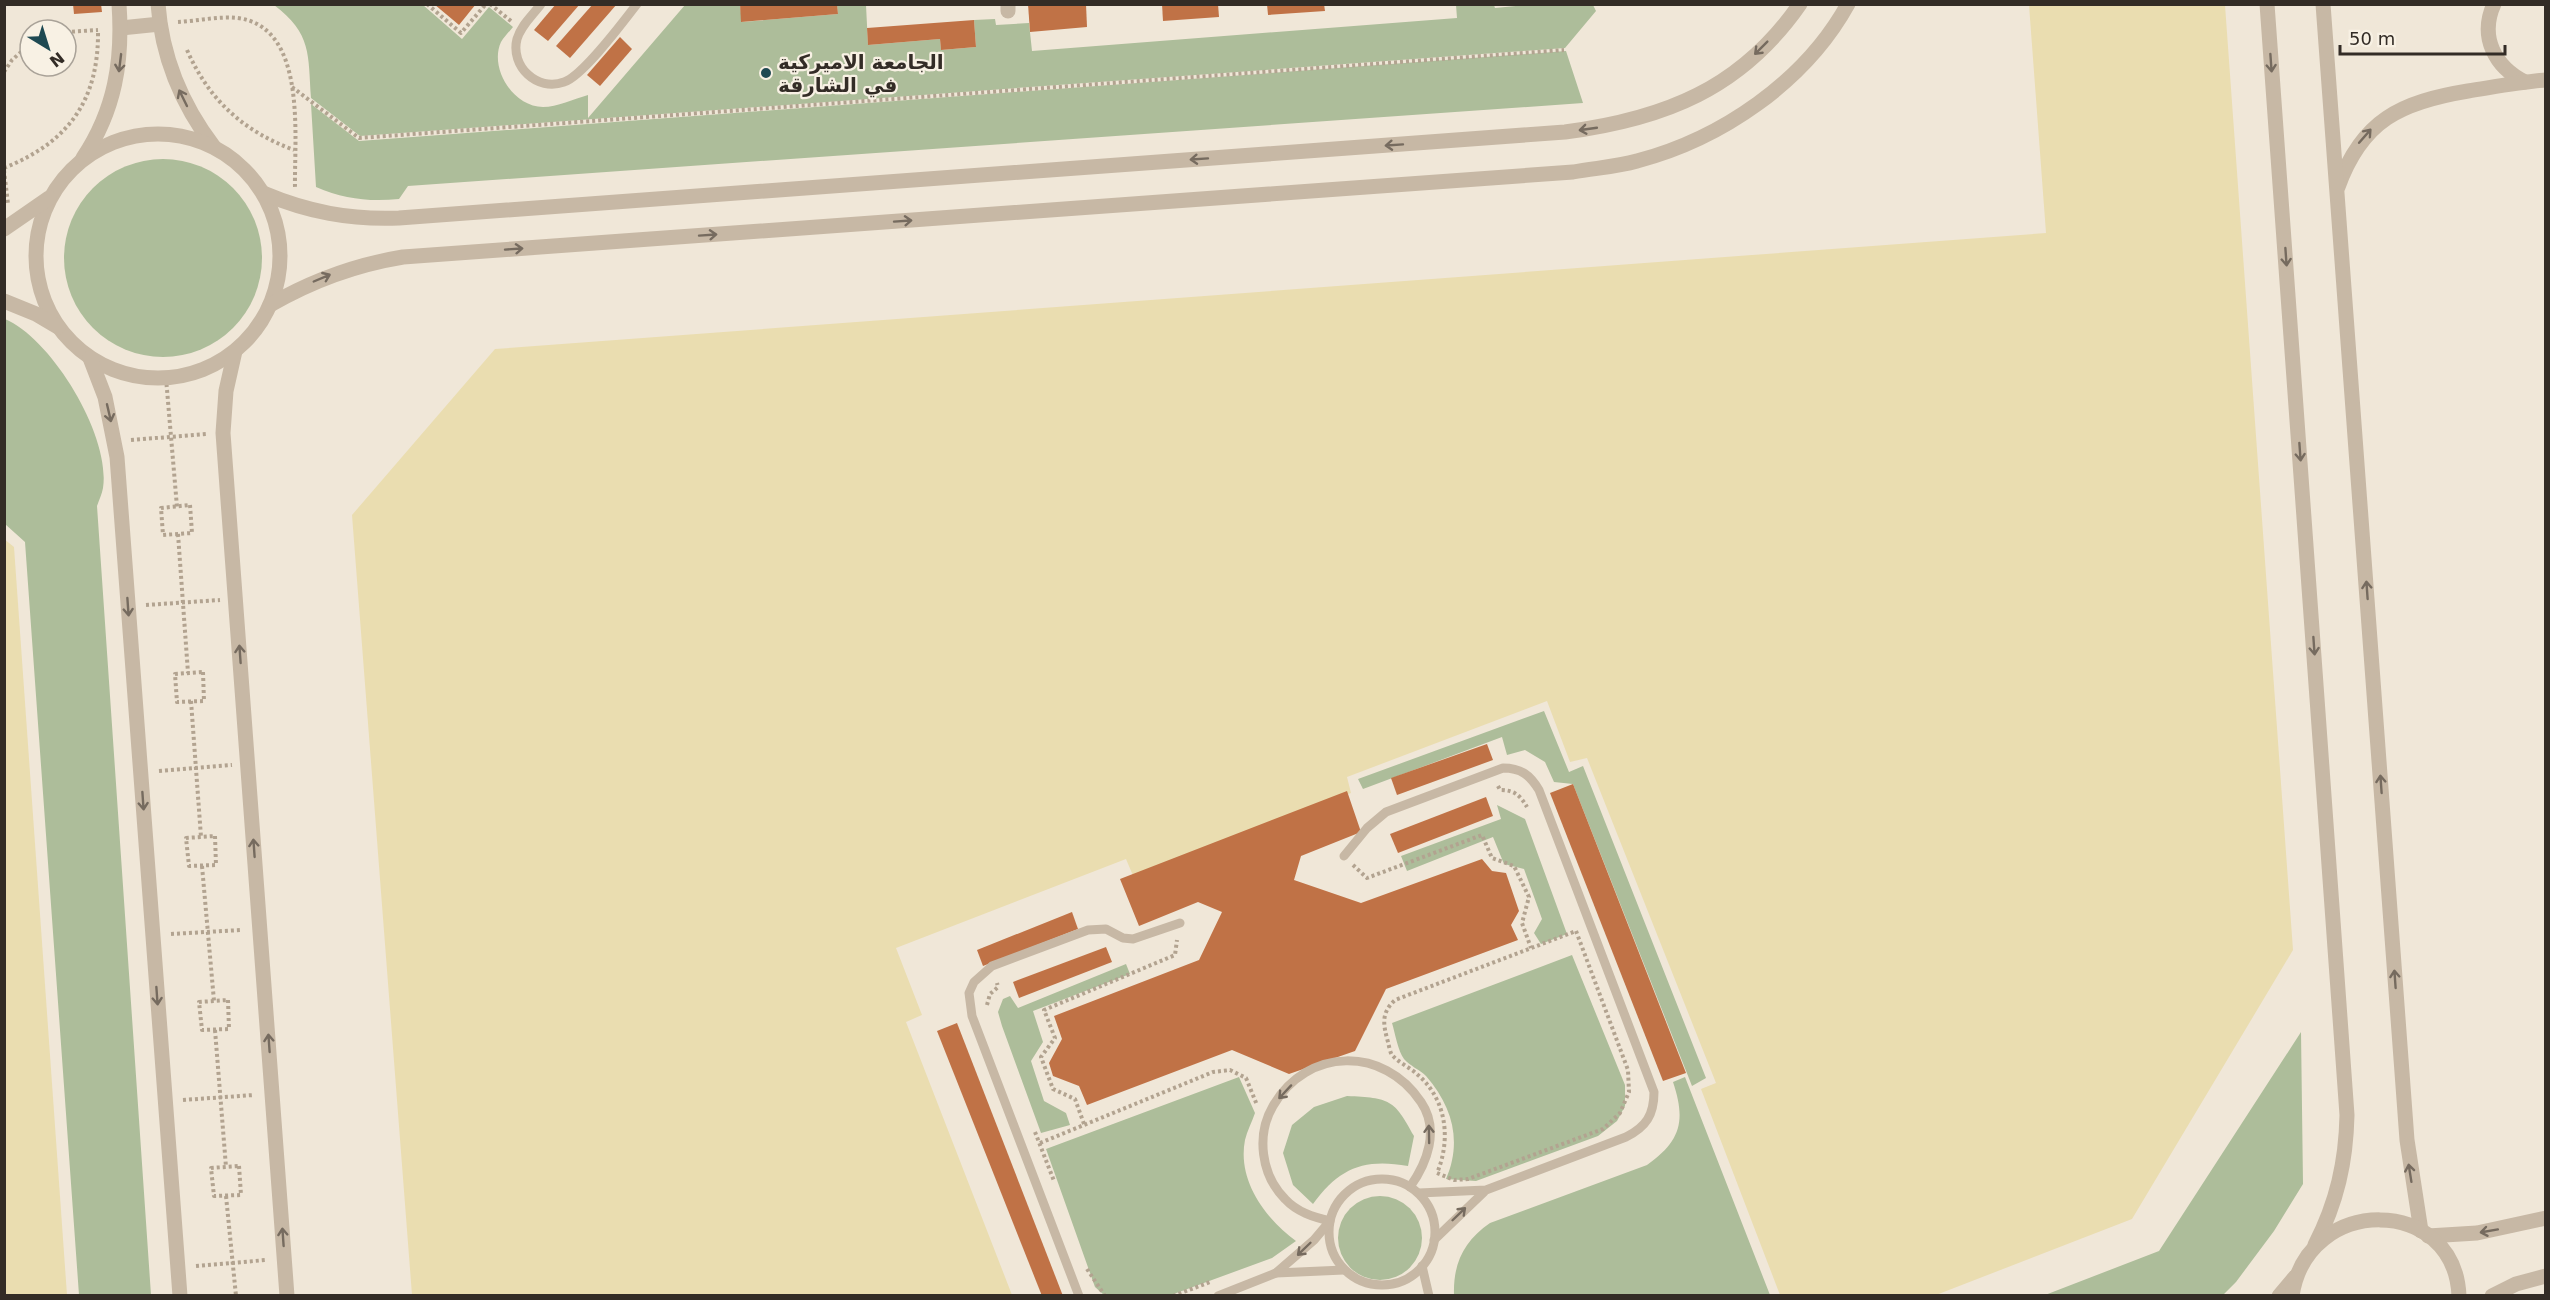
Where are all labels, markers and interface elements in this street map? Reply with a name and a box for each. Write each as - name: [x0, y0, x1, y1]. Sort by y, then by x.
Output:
- north arrow: [18, 18, 78, 78]
- scale bar: [2340, 18, 2505, 56]
- text: 50 m: [2349, 28, 2395, 49]
- one-way arrow: [1754, 41, 1769, 56]
- text: N: [46, 48, 68, 71]
- place label: الجامعة الاميركية في الشارقة: [778, 50, 944, 98]
- one-way arrow: [114, 52, 125, 72]
- one-way arrow: [2266, 52, 2277, 72]
- marker: الجامعة الاميركية في الشارقة: [759, 66, 773, 80]
- one-way arrow: [177, 89, 188, 107]
- one-way arrow: [1579, 124, 1598, 135]
- one-way arrow: [2358, 129, 2372, 144]
- one-way arrow: [1384, 140, 1404, 151]
- one-way arrow: [1190, 154, 1210, 165]
- one-way arrow: [892, 215, 912, 226]
- one-way arrow: [698, 229, 718, 240]
- one-way arrow: [503, 243, 523, 254]
- one-way arrow: [2280, 247, 2291, 267]
- one-way arrow: [312, 272, 331, 283]
- one-way arrow: [104, 403, 116, 422]
- one-way arrow: [2295, 441, 2306, 461]
- one-way arrow: [2361, 580, 2372, 600]
- one-way arrow: [123, 596, 134, 616]
- one-way arrow: [2309, 636, 2320, 656]
- one-way arrow: [234, 644, 245, 664]
- one-way arrow: [2375, 775, 2386, 795]
- one-way arrow: [138, 791, 149, 811]
- one-way arrow: [248, 839, 259, 859]
- one-way arrow: [2389, 969, 2400, 989]
- one-way arrow: [152, 985, 163, 1005]
- one-way arrow: [263, 1033, 274, 1053]
- one-way arrow: [1278, 1085, 1292, 1100]
- one-way arrow: [1423, 1124, 1435, 1144]
- one-way arrow: [2405, 1164, 2416, 1184]
- one-way arrow: [1451, 1206, 1466, 1221]
- one-way arrow: [2479, 1226, 2499, 1237]
- one-way arrow: [277, 1228, 288, 1248]
- one-way arrow: [1297, 1242, 1312, 1256]

